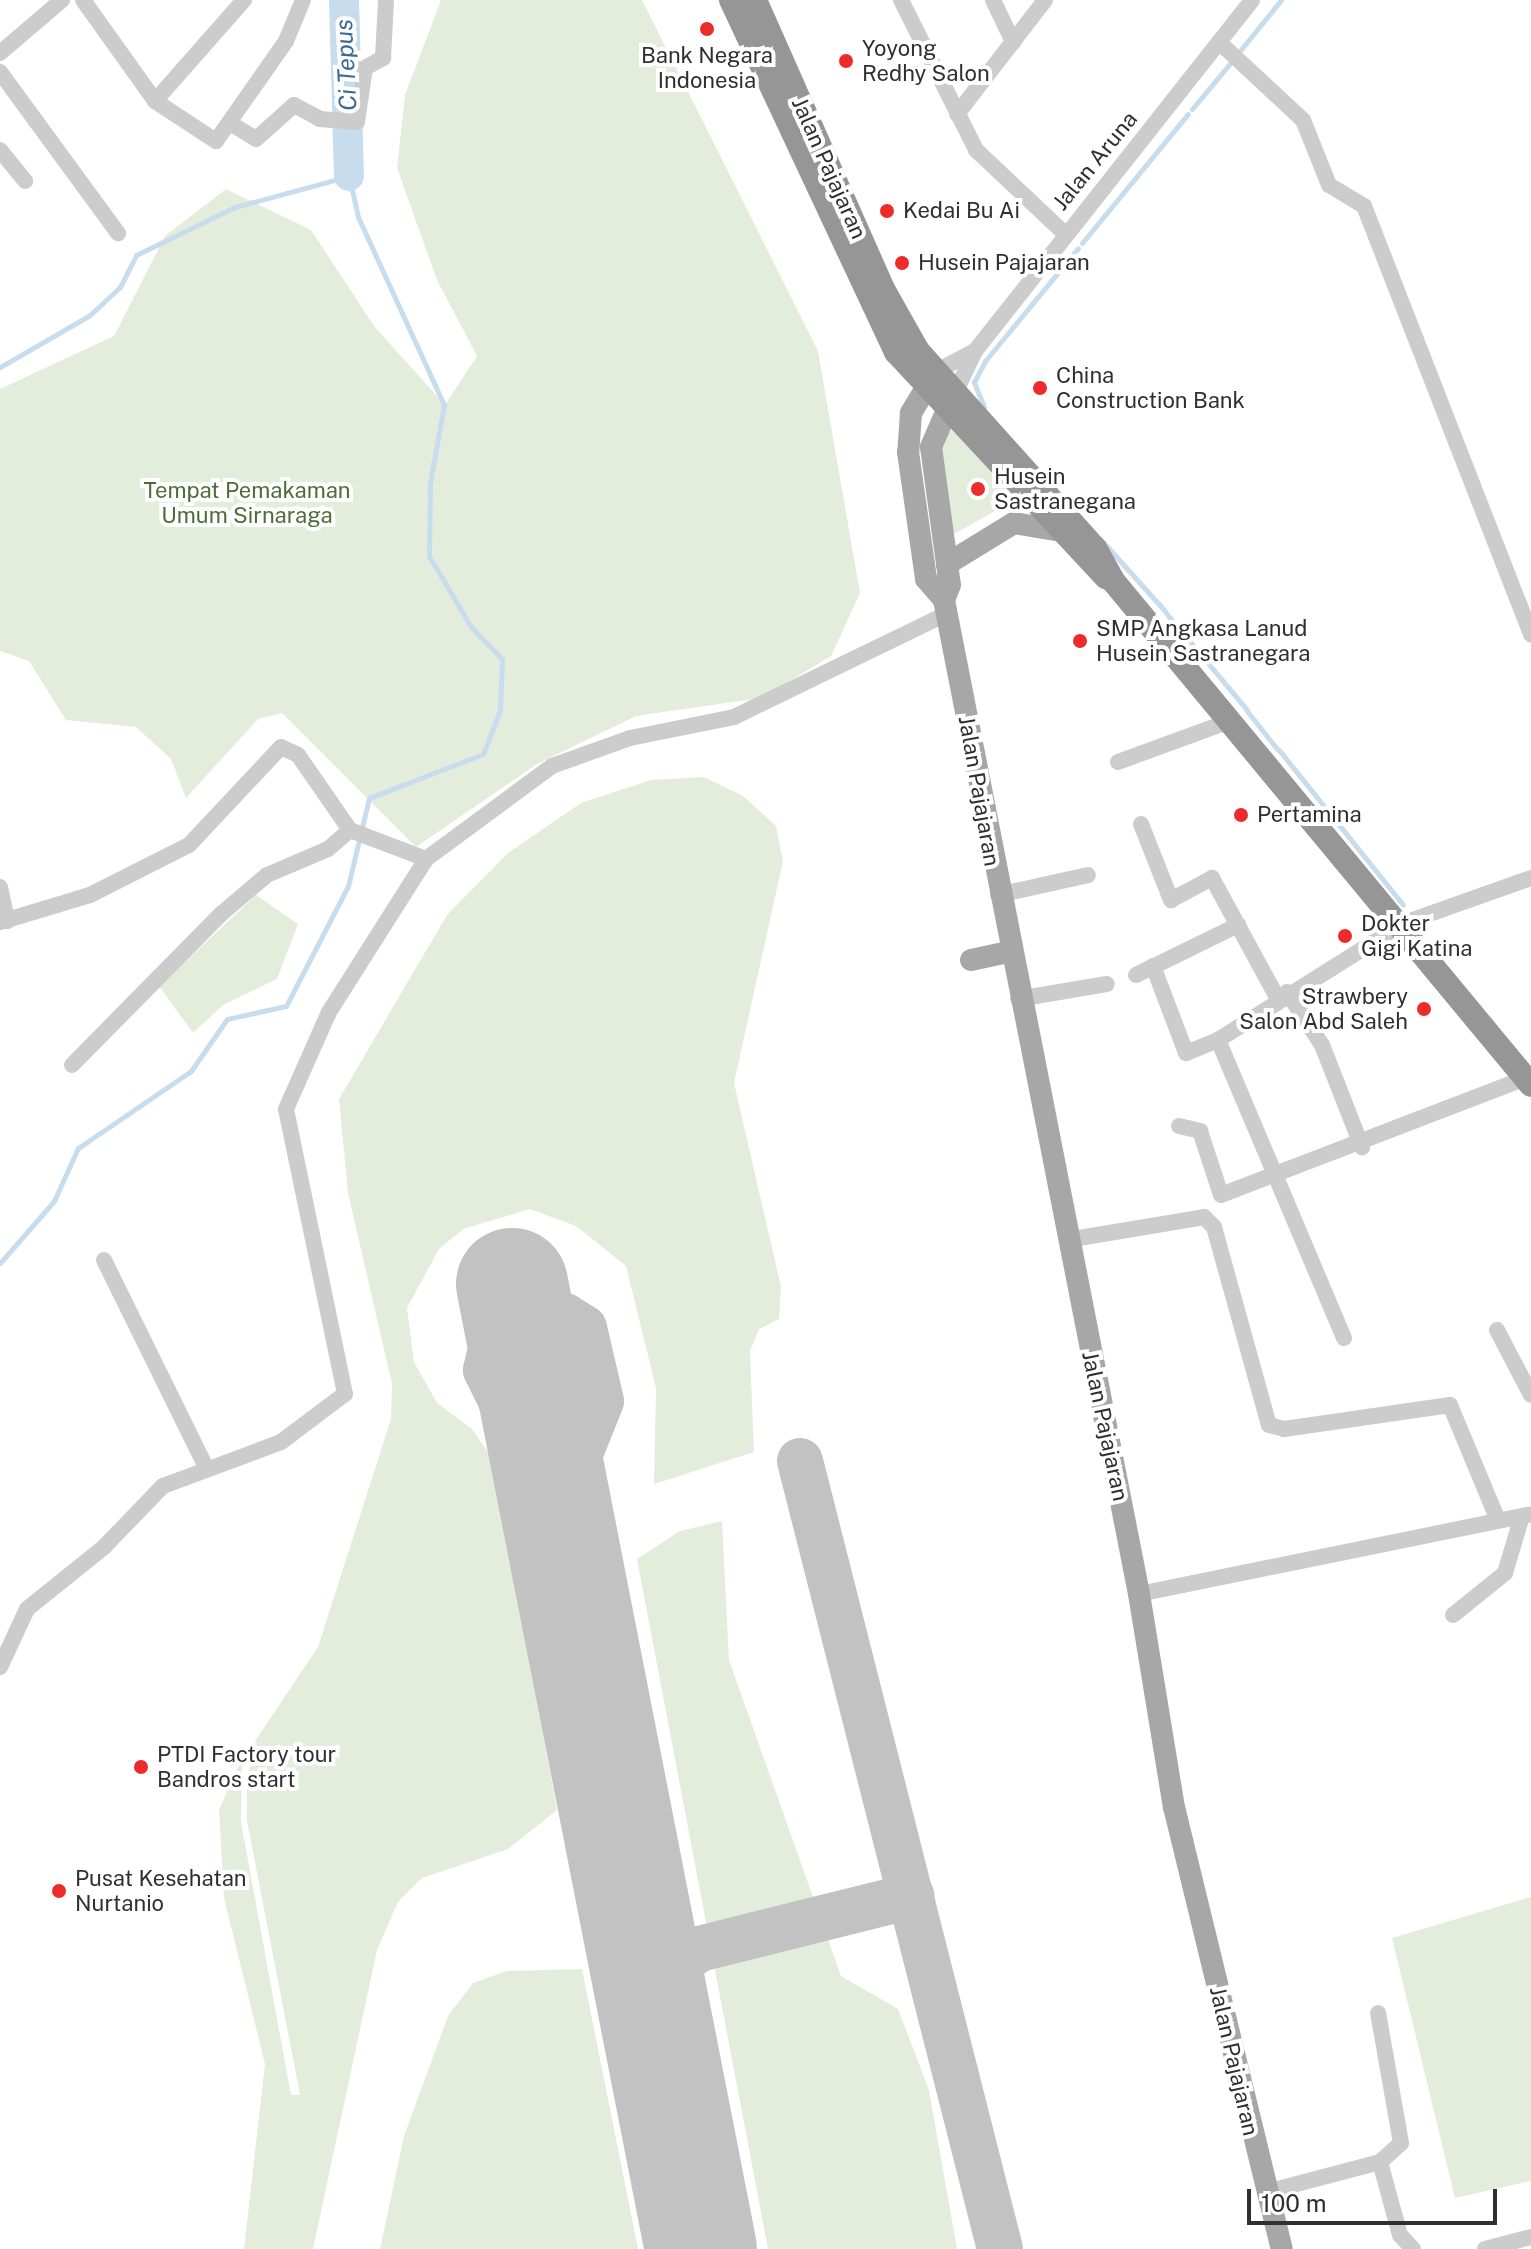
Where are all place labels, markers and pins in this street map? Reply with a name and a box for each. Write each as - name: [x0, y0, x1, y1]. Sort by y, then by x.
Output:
- marker: Bank Negara Indonesia: [698, 20, 716, 38]
- place label: Yoyong Redhy Salon: [862, 35, 990, 86]
- place label: Bank Negara Indonesia: [641, 42, 773, 94]
- marker: Yoyong Redhy Salon: [837, 52, 855, 70]
- place label: Kedai Bu Ai: [903, 198, 1020, 224]
- marker: Kedai Bu Ai: [878, 202, 896, 220]
- place label: Husein Pajajaran: [918, 250, 1090, 276]
- marker: Husein Pajajaran: [893, 254, 911, 272]
- place label: China Construction Bank: [1056, 362, 1245, 414]
- marker: China Construction Bank: [1031, 379, 1049, 397]
- place label: Husein Sastranegana: [994, 463, 1136, 514]
- marker: Husein Sastranegana: [969, 480, 987, 498]
- place label: SMP Angkasa Lanud Husein Sastranegara: [1096, 615, 1310, 666]
- marker: SMP Angkasa Lanud Husein Sastranegara: [1071, 632, 1089, 650]
- place label: Pertamina: [1257, 802, 1362, 828]
- marker: Pertamina: [1232, 806, 1250, 824]
- place label: Dokter Gigi Katina: [1361, 910, 1472, 962]
- marker: Dokter Gigi Katina: [1336, 927, 1354, 945]
- place label: Strawbery Salon Abd Saleh: [1239, 983, 1408, 1034]
- marker: Strawbery Salon Abd Saleh: [1415, 1000, 1433, 1018]
- place label: PTDI Factory tour Bandros start: [157, 1741, 336, 1792]
- marker: PTDI Factory tour Bandros start: [132, 1758, 150, 1776]
- place label: Pusat Kesehatan Nurtanio: [75, 1865, 247, 1916]
- marker: Pusat Kesehatan Nurtanio: [50, 1882, 68, 1900]

